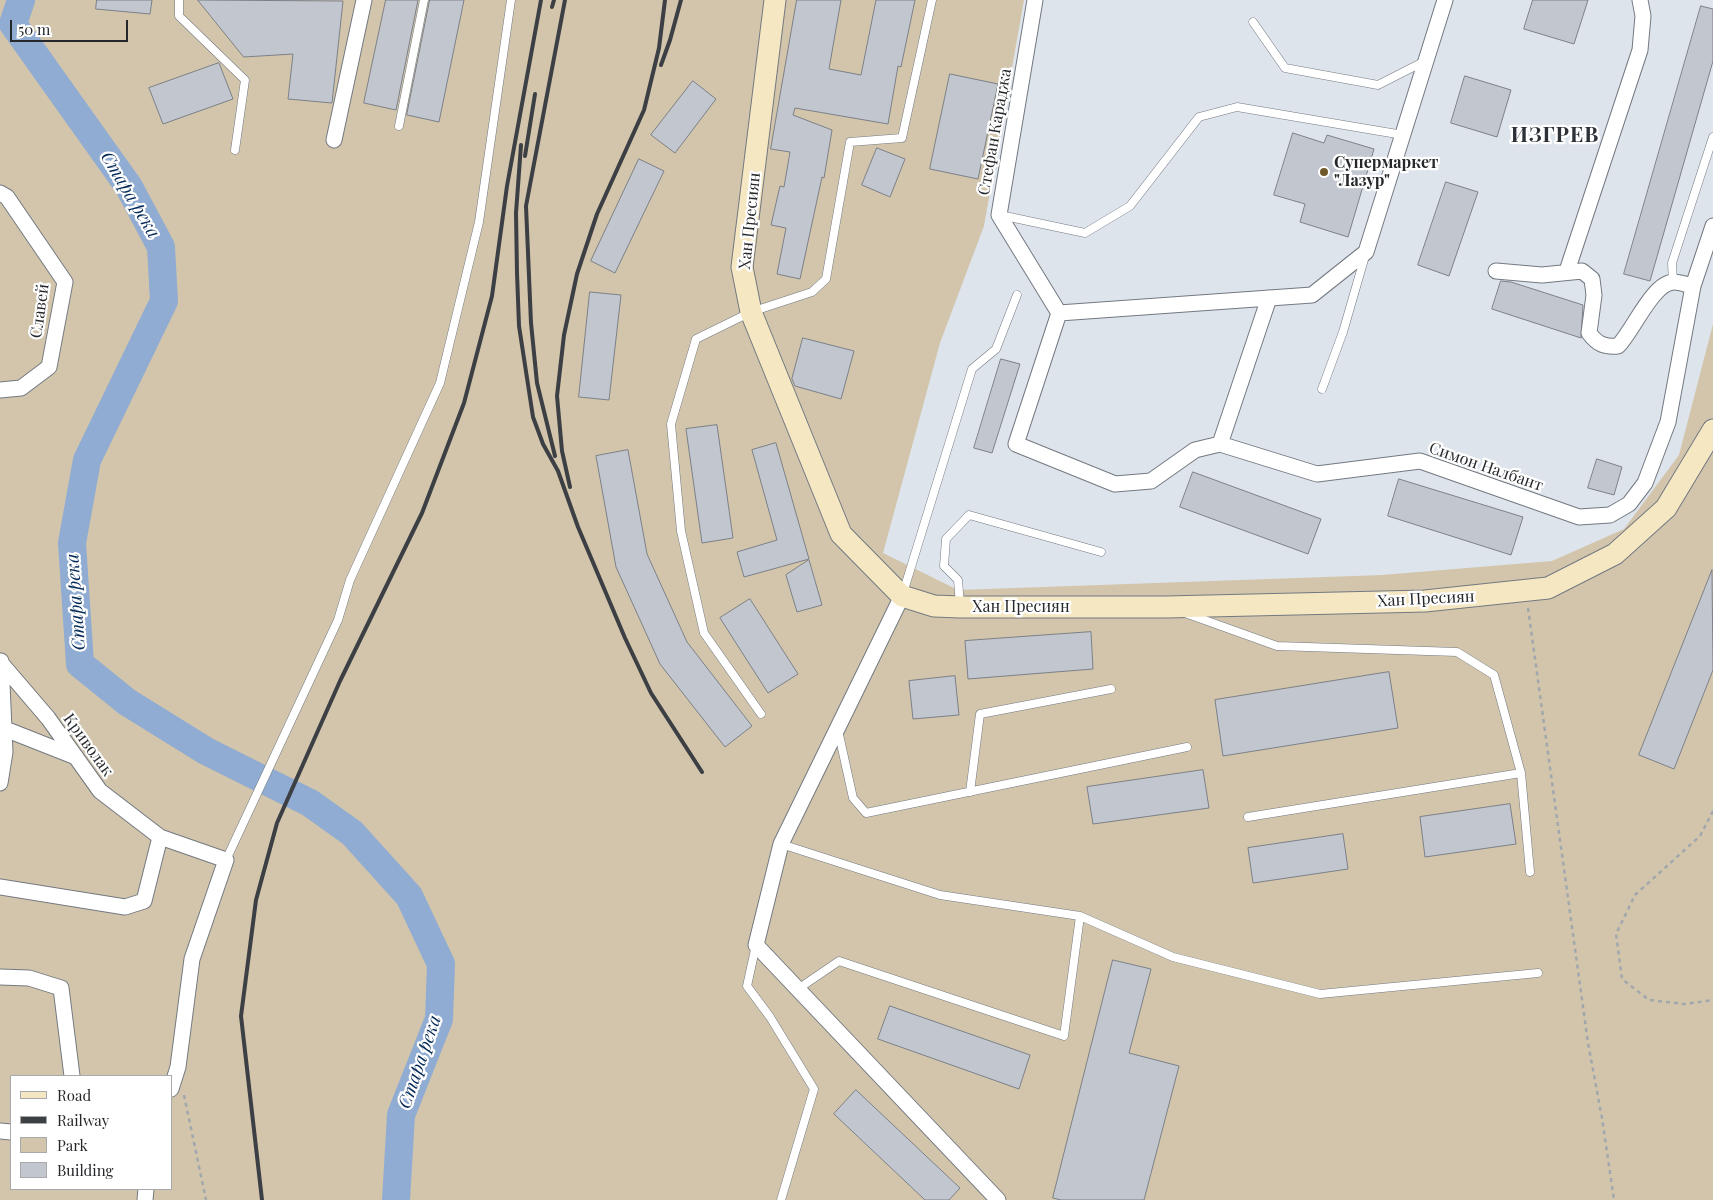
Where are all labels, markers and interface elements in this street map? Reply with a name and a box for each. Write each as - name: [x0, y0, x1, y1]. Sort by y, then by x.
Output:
- scale bar: [12, 10, 130, 42]
- text: 50 m: [18, 19, 50, 39]
- street label: Стефан Караджа: [974, 67, 1016, 197]
- district label: ИЗГРЕВ: [1510, 122, 1600, 148]
- water label: Стара река: [96, 148, 164, 242]
- place label: Супермаркет "Лазур": [1334, 153, 1438, 191]
- marker: Супермаркет "Лазур": [1318, 166, 1330, 178]
- street label: Хан Пресиян: [735, 172, 765, 270]
- street label: Славей: [27, 283, 53, 339]
- street label: Симон Налбант: [1426, 438, 1546, 496]
- water label: Стара река: [62, 553, 90, 651]
- street label: Хан Пресиян: [1377, 587, 1475, 611]
- street label: Хан Пресиян: [972, 597, 1070, 617]
- street label: Криволак: [59, 710, 117, 780]
- water label: Стара река: [394, 1013, 446, 1111]
- legend: [10, 1075, 172, 1190]
- text: Road: [57, 1085, 91, 1105]
- text: Railway: [57, 1110, 109, 1130]
- text: Park: [57, 1135, 88, 1155]
- text: Building: [57, 1160, 113, 1180]

